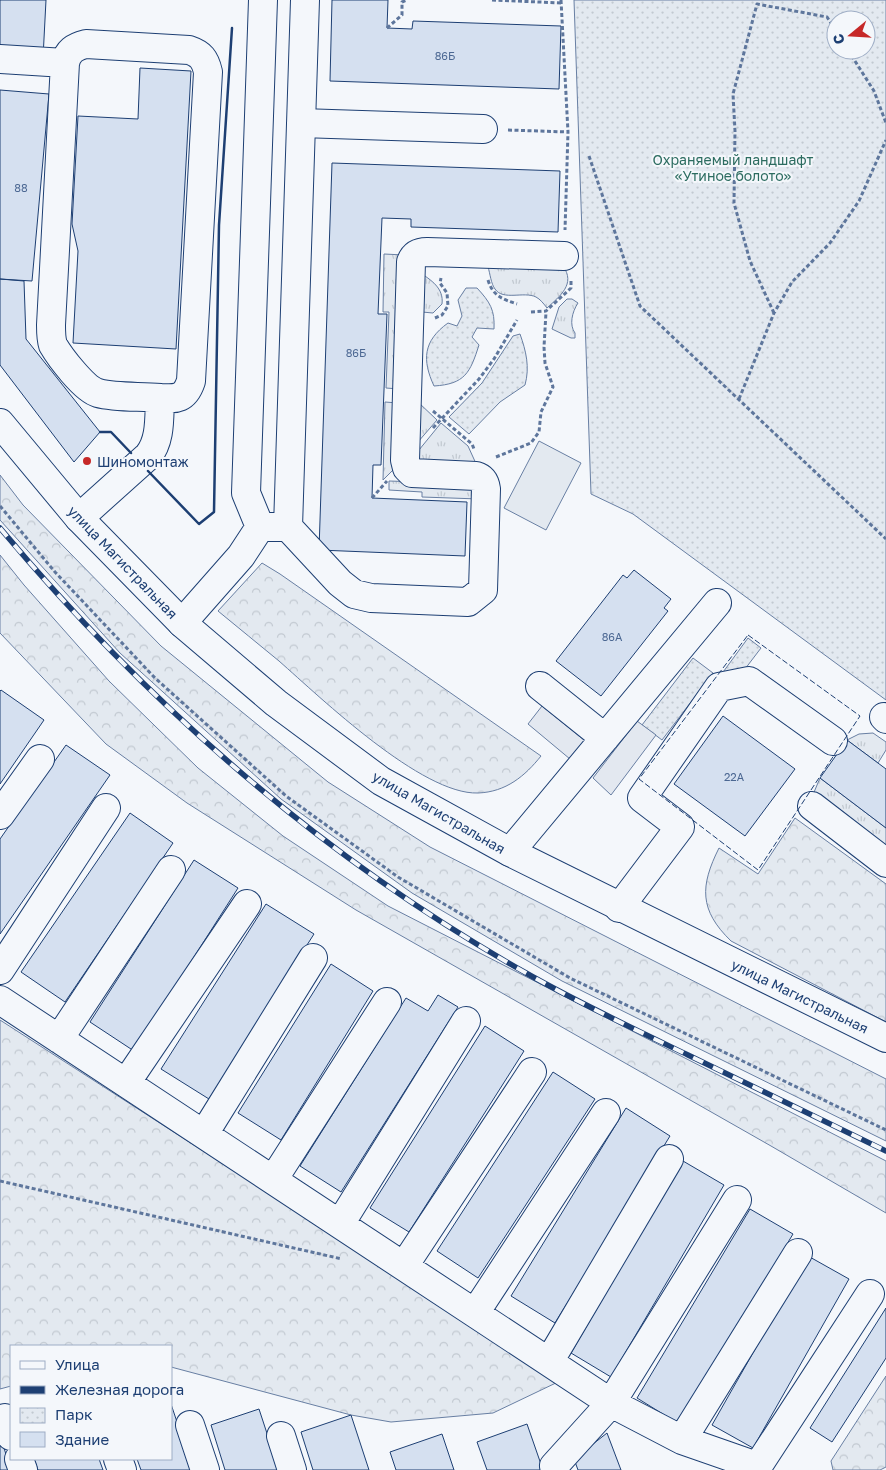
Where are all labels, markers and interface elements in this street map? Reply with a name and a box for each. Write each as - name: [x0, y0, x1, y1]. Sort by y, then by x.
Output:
- north arrow: [826, 10, 876, 60]
- text: С: [829, 32, 848, 47]
- house number: 86Б: [435, 49, 455, 62]
- park label: Охраняемый ландшафт «Утиное болото»: [653, 151, 814, 184]
- house number: 88: [14, 181, 28, 194]
- house number: 86Б: [346, 346, 366, 359]
- place label: Шиномонтаж: [97, 453, 189, 470]
- marker: Шиномонтаж: [81, 455, 93, 467]
- street label: улица Магистральная: [65, 502, 181, 622]
- house number: 86А: [602, 630, 623, 643]
- street label: улица Магистральная: [370, 767, 508, 857]
- house number: 22А: [724, 770, 745, 783]
- street label: улица Магистральная: [729, 955, 871, 1037]
- legend: [10, 1345, 172, 1460]
- text: Улица: [55, 1355, 100, 1373]
- text: Железная дорога: [55, 1380, 184, 1398]
- text: Парк: [55, 1405, 93, 1423]
- text: Здание: [55, 1430, 109, 1448]

